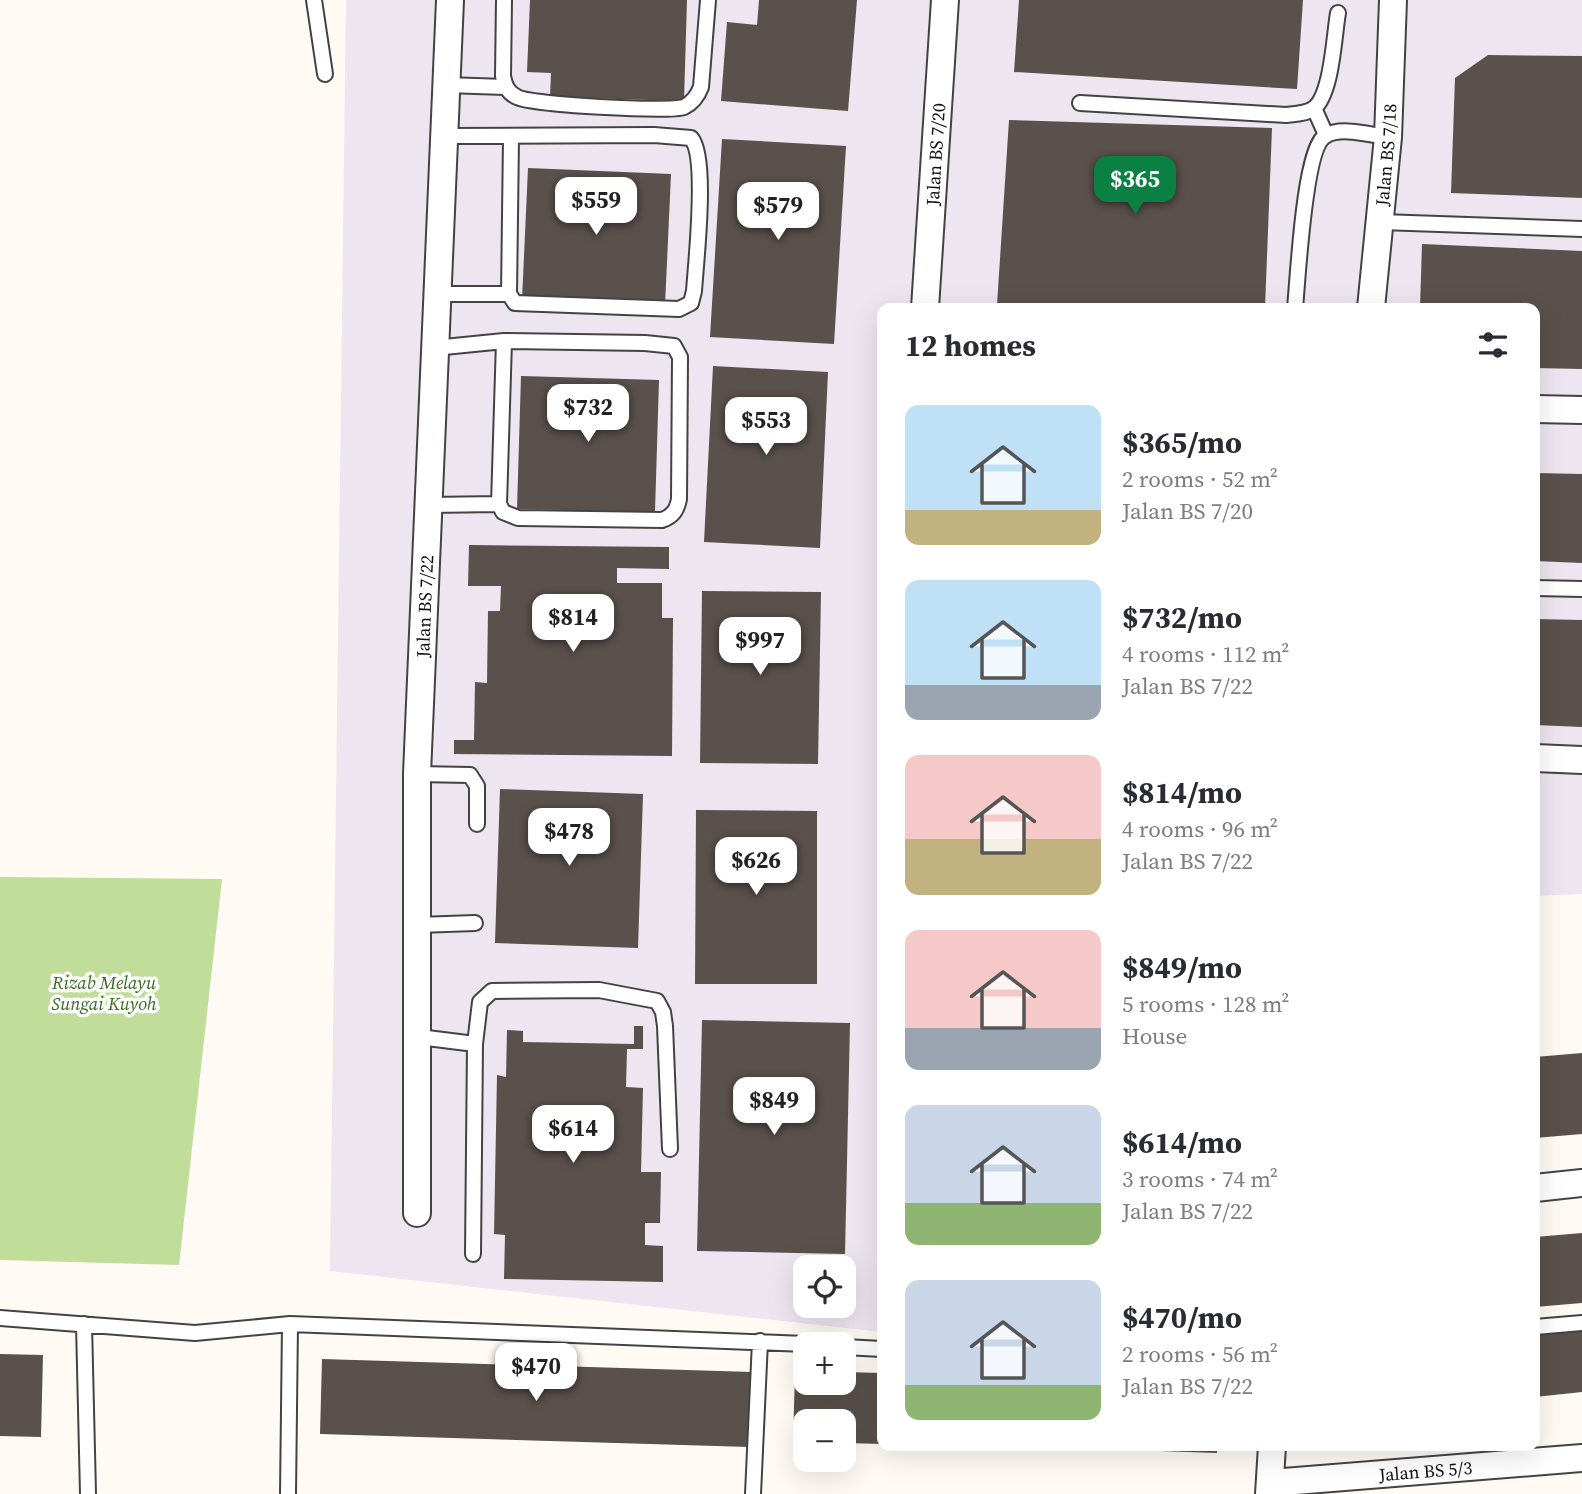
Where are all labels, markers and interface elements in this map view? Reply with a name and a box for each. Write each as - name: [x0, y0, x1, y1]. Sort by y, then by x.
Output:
- street label: Jalan BS 7/20: [919, 102, 951, 207]
- street label: Jalan BS 7/18: [1369, 103, 1402, 208]
- pin: $365: [1094, 156, 1176, 216]
- text: $365: [1110, 163, 1160, 195]
- pin: $559: [555, 177, 637, 237]
- pin: $579: [737, 182, 819, 242]
- text: $559: [571, 184, 621, 216]
- text: $579: [753, 189, 803, 221]
- text: 12 homes: [905, 325, 1036, 366]
- icon: filters: [1474, 326, 1512, 364]
- pin: $732: [547, 384, 629, 444]
- text: $732: [563, 391, 613, 423]
- pin: $553: [725, 398, 807, 457]
- text: $553: [741, 404, 791, 436]
- text: $365/mo: [1122, 422, 1242, 463]
- icon: home: [961, 433, 1045, 517]
- text: 2 rooms · 52 m²: [1122, 463, 1278, 495]
- text: Jalan BS 7/20: [1122, 495, 1253, 527]
- street label: Jalan BS 7/22: [409, 554, 439, 659]
- pin: $814: [532, 594, 614, 654]
- text: $732/mo: [1122, 597, 1242, 638]
- text: $814: [548, 601, 598, 633]
- icon: home: [961, 608, 1045, 692]
- pin: $997: [719, 618, 801, 677]
- text: $997: [735, 624, 785, 656]
- text: 4 rooms · 112 m²: [1122, 638, 1289, 670]
- text: Jalan BS 7/22: [1122, 670, 1253, 702]
- text: $814/mo: [1122, 772, 1242, 813]
- icon: home: [961, 783, 1045, 867]
- pin: $478: [528, 808, 610, 868]
- text: 4 rooms · 96 m²: [1122, 813, 1278, 845]
- text: $478: [544, 815, 594, 847]
- pin: $626: [715, 838, 797, 897]
- text: $626: [731, 844, 781, 876]
- text: Jalan BS 7/22: [1122, 845, 1253, 877]
- text: $849/mo: [1122, 947, 1242, 988]
- icon: home: [961, 958, 1045, 1042]
- park label: Rizab Melayu Sungai Kuyoh: [51, 970, 157, 1016]
- text: 5 rooms · 128 m²: [1122, 988, 1289, 1020]
- text: House: [1122, 1020, 1187, 1052]
- pin: $849: [733, 1078, 815, 1137]
- text: $849: [749, 1084, 799, 1116]
- pin: $614: [532, 1106, 614, 1165]
- text: $614: [548, 1112, 598, 1144]
- text: $614/mo: [1122, 1122, 1242, 1163]
- icon: home: [961, 1133, 1045, 1217]
- text: 3 rooms · 74 m²: [1122, 1163, 1278, 1195]
- text: Jalan BS 7/22: [1122, 1195, 1253, 1227]
- map controls: [793, 1255, 856, 1472]
- button: locate: [793, 1255, 856, 1318]
- text: $470/mo: [1122, 1297, 1242, 1338]
- icon: home: [961, 1308, 1045, 1392]
- button: +: [793, 1332, 856, 1395]
- text: 2 rooms · 56 m²: [1122, 1338, 1278, 1370]
- pin: $470: [495, 1344, 577, 1403]
- text: $470: [511, 1350, 561, 1382]
- text: Jalan BS 7/22: [1122, 1370, 1253, 1402]
- button: −: [793, 1409, 856, 1472]
- street label: Jalan BS 5/3: [1377, 1454, 1473, 1487]

